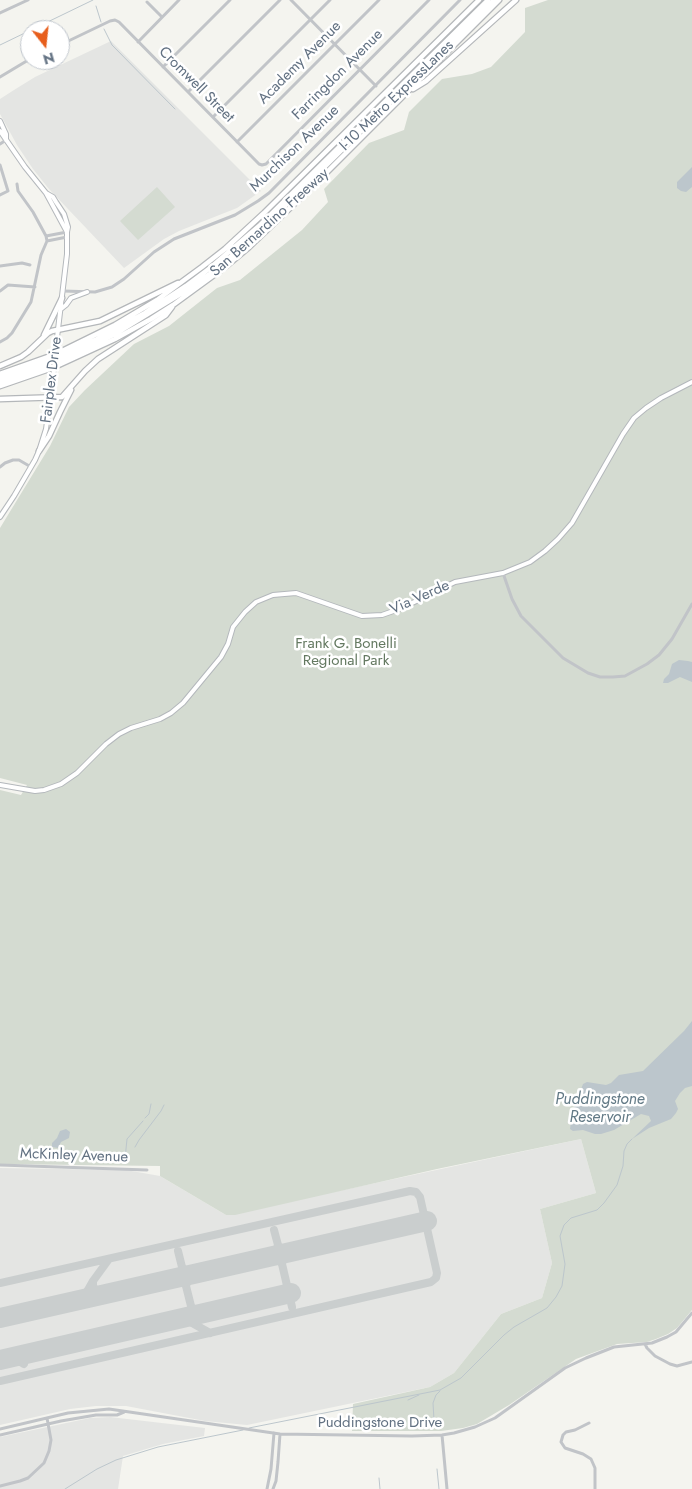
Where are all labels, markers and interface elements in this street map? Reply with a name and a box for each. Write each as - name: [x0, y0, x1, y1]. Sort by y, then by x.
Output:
- street label: Academy Avenue: [255, 18, 345, 108]
- north arrow: [20, 20, 70, 70]
- street label: Farringdon Avenue: [289, 26, 387, 124]
- street label: I-10 Metro ExpressLanes: [336, 37, 458, 155]
- street label: Cromwell Street: [154, 43, 238, 127]
- text: N: [41, 47, 57, 70]
- street label: Murchison Avenue: [247, 102, 343, 196]
- street label: San Bernardino Freeway: [207, 165, 333, 281]
- street label: Fairplex Drive: [38, 336, 66, 424]
- street label: Via Verde: [387, 577, 453, 619]
- park label: Frank G. Bonelli Regional Park: [295, 635, 397, 670]
- water label: Puddingstone Reservoir: [555, 1090, 645, 1128]
- street label: McKinley Avenue: [20, 1145, 128, 1167]
- street label: Puddingstone Drive: [318, 1414, 442, 1432]

